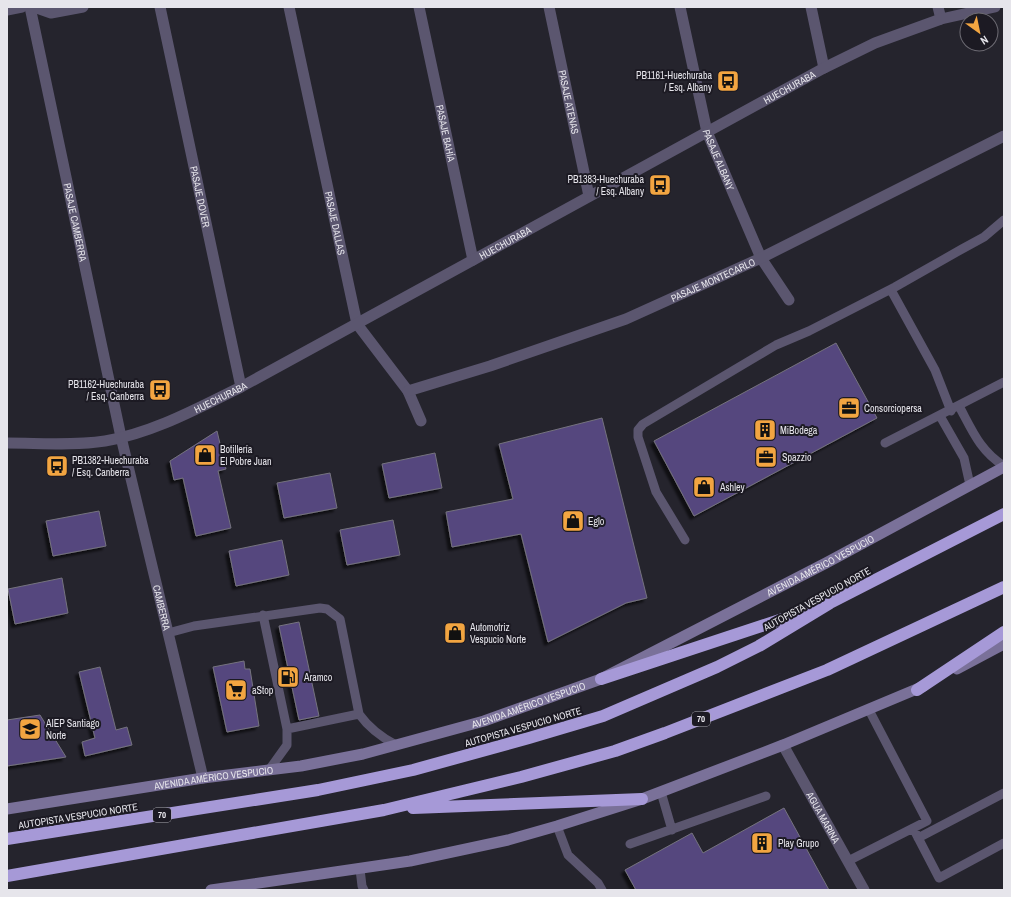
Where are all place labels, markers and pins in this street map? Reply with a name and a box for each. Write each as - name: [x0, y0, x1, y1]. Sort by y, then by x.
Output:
- bus stop icon: PB1161-Huechuraba / Esq. Albany: [715, 68, 741, 94]
- place label: PB1161-Huechuraba / Esq. Albany: [636, 69, 713, 94]
- bus stop icon: PB1383-Huechuraba / Esq. Albany: [647, 172, 673, 198]
- place label: PB1383-Huechuraba / Esq. Albany: [567, 173, 645, 198]
- bus stop icon: PB1162-Huechuraba / Esq. Canberra: [147, 377, 173, 403]
- place label: PB1162-Huechuraba / Esq. Canberra: [68, 378, 144, 403]
- office icon: Consorciopersa: [836, 395, 862, 421]
- place label: Consorciopersa: [864, 402, 922, 415]
- building icon: MiBodega: [752, 417, 778, 443]
- place label: MiBodega: [780, 424, 818, 437]
- shop icon: Botillería El Pobre Juan: [192, 442, 218, 468]
- place label: Botillería El Pobre Juan: [220, 443, 272, 468]
- office icon: Spazzio: [753, 444, 779, 470]
- place label: Spazzio: [782, 451, 812, 464]
- bus stop icon: PB1382-Huechuraba / Esq. Canberra: [44, 453, 70, 479]
- place label: PB1382-Huechuraba / Esq. Canberra: [72, 454, 149, 479]
- shop icon: Ashley: [691, 474, 717, 500]
- place label: Ashley: [719, 481, 746, 494]
- shop icon: Eglo: [560, 508, 586, 534]
- place label: Eglo: [588, 515, 605, 528]
- shop icon: Automotriz Vespucio Norte: [442, 620, 468, 646]
- place label: Automotriz Vespucio Norte: [469, 621, 527, 646]
- fuel station icon: Aramco: [275, 664, 301, 690]
- place label: Aramco: [303, 671, 333, 684]
- supermarket icon: aStop: [223, 677, 249, 703]
- place label: aStop: [252, 684, 274, 697]
- school or university icon: AIEP Santiago Norte: [17, 716, 43, 742]
- place label: AIEP Santiago Norte: [45, 717, 100, 742]
- building icon: Play Grupo: [749, 830, 775, 856]
- place label: Play Grupo: [778, 837, 819, 850]

